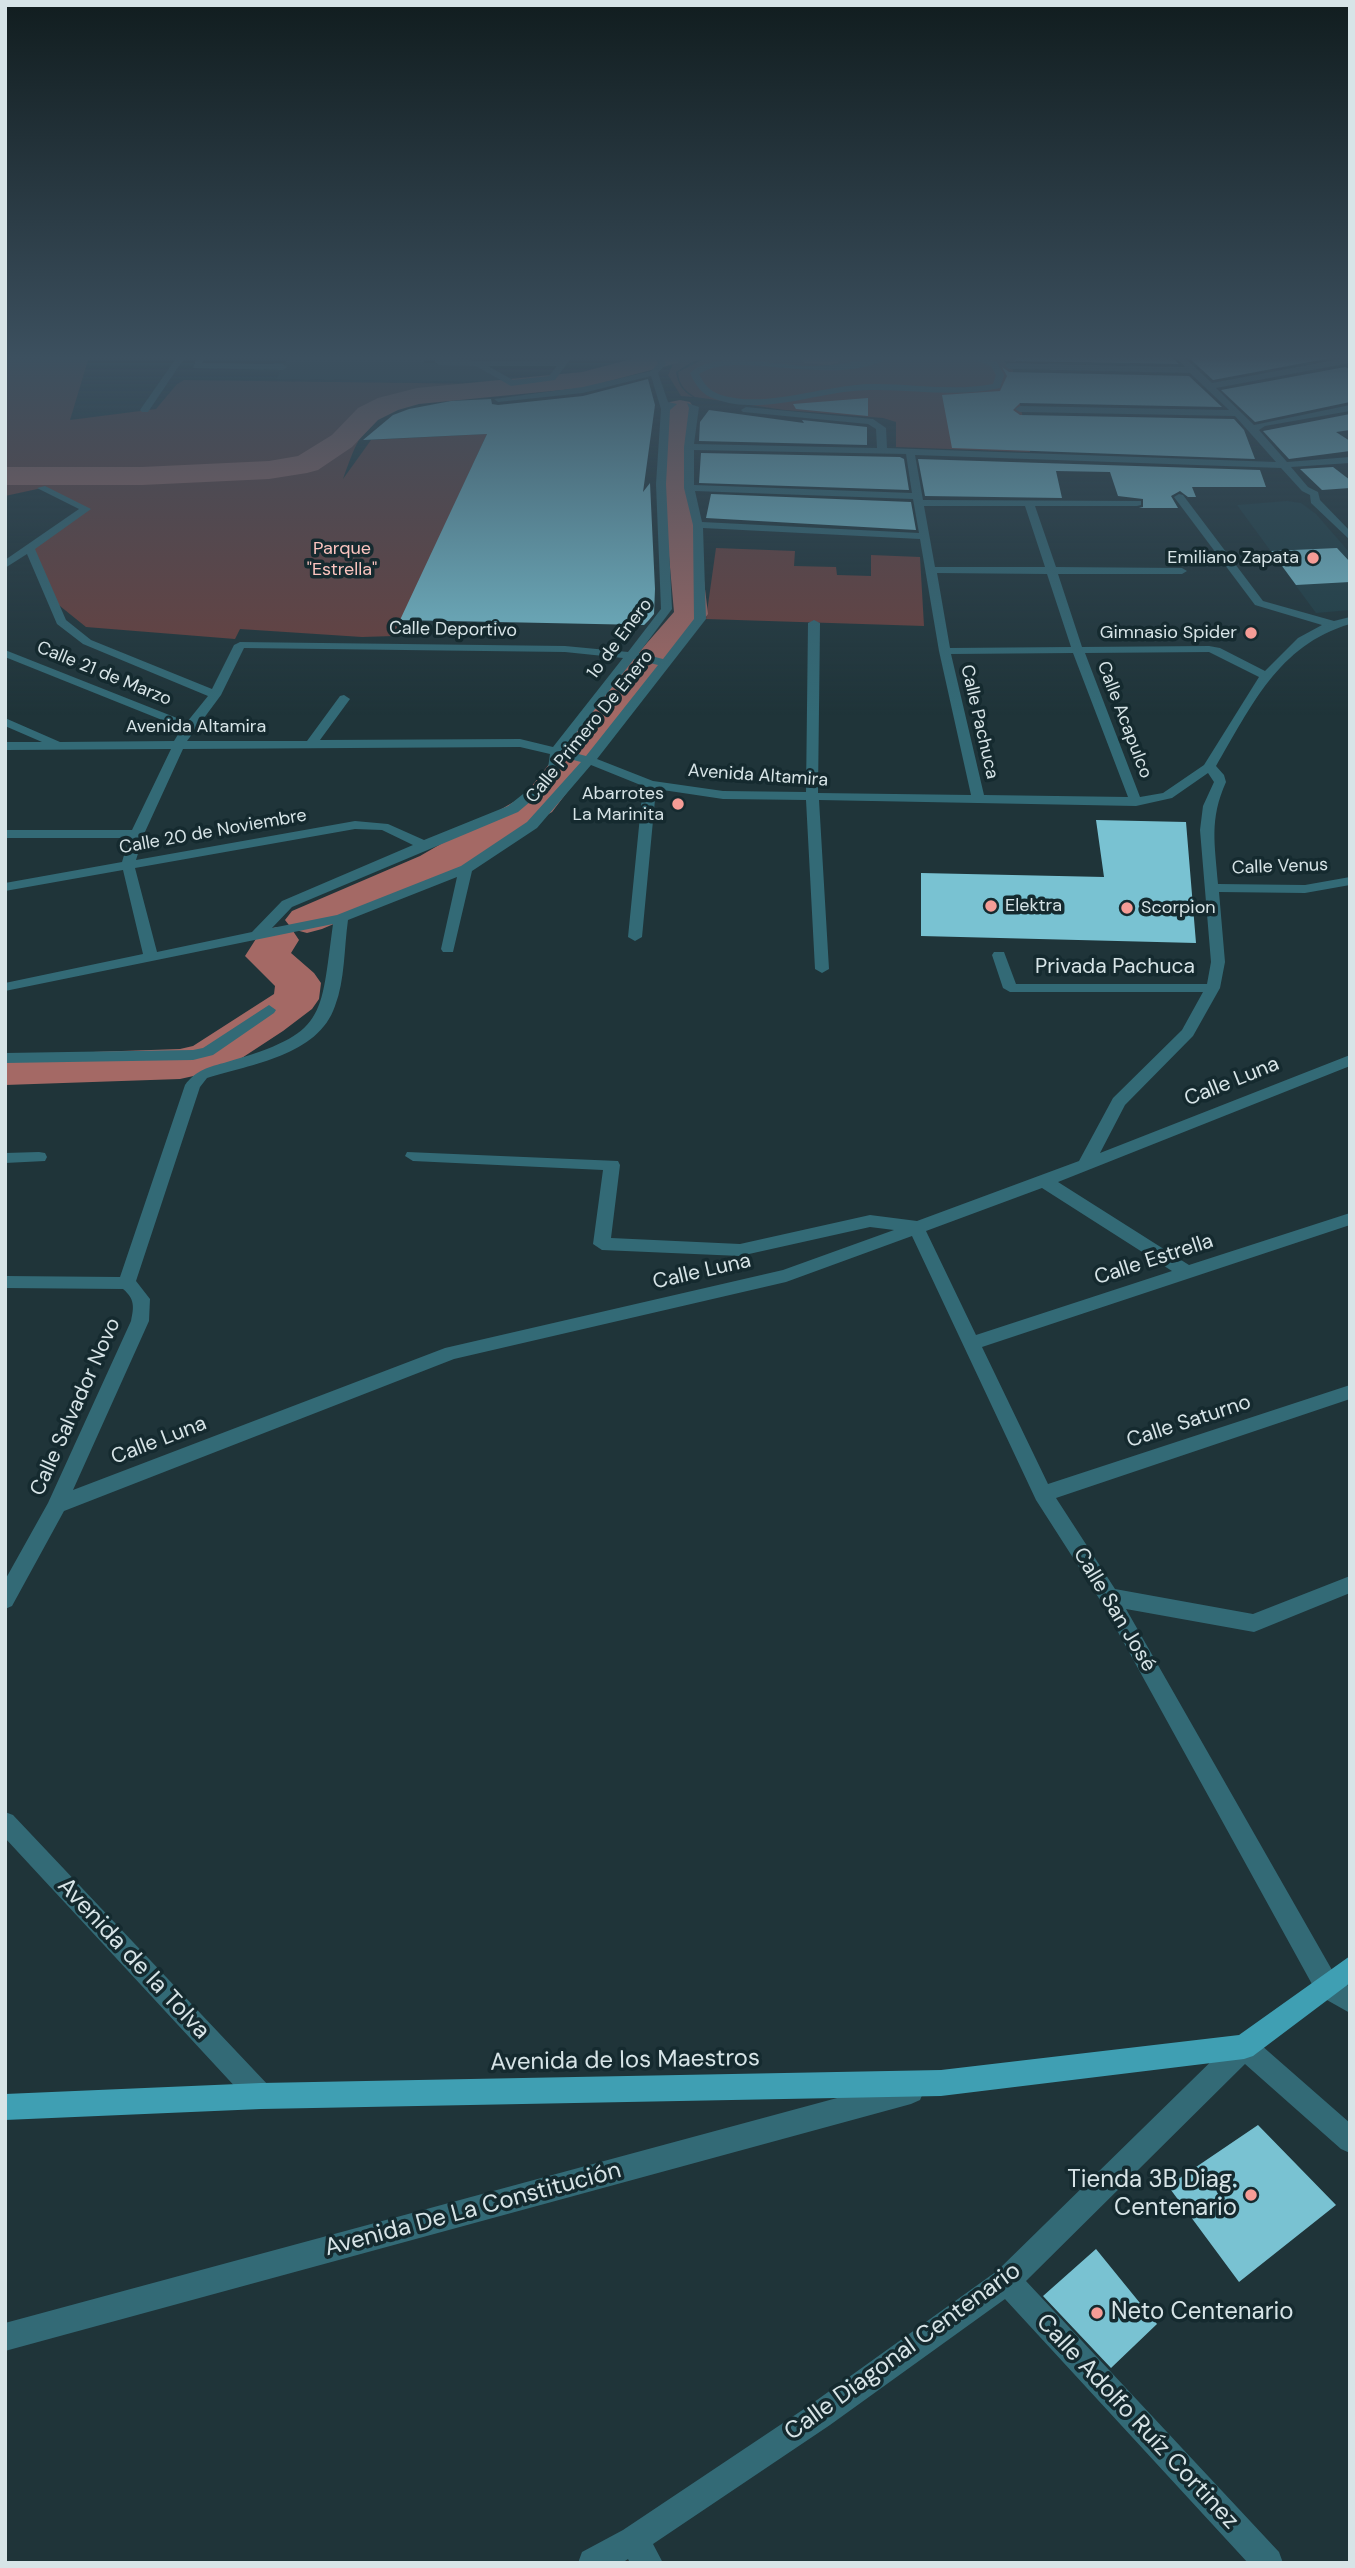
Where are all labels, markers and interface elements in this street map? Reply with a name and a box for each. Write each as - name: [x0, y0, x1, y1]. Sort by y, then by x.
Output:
- park label: Parque "Estrella": [307, 538, 377, 580]
- place label: Emiliano Zapata: [1167, 547, 1299, 569]
- marker: Emiliano Zapata: [1305, 550, 1321, 566]
- street label: 1o de Enero: [583, 595, 657, 683]
- street label: Calle Deportivo: [389, 618, 517, 642]
- place label: Gimnasio Spider: [1100, 622, 1237, 644]
- marker: Gimnasio Spider: [1243, 625, 1259, 641]
- street label: Calle 21 de Marzo: [34, 637, 174, 711]
- street label: Calle Primero De Enero: [522, 646, 658, 808]
- street label: Calle Acapulco: [1092, 658, 1156, 782]
- street label: Calle Pachuca: [955, 663, 1003, 781]
- street label: Avenida Altamira: [126, 716, 266, 738]
- street label: Avenida Altamira: [687, 760, 829, 792]
- place label: Abarrotes La Marinita: [573, 783, 664, 826]
- marker: Abarrotes La Marinita: [670, 796, 686, 812]
- street label: Calle 20 de Noviembre: [118, 805, 308, 859]
- street label: Calle Venus: [1231, 855, 1329, 879]
- place label: Elektra: [1005, 895, 1062, 917]
- place label: Scorpion: [1141, 897, 1216, 919]
- marker: Elektra: [983, 898, 999, 914]
- marker: Scorpion: [1119, 900, 1135, 916]
- street label: Privada Pachuca: [1035, 954, 1195, 980]
- street label: Calle Luna: [1181, 1052, 1283, 1112]
- street label: Calle Estrella: [1091, 1229, 1217, 1291]
- street label: Calle Luna: [650, 1248, 754, 1296]
- street label: Calle Salvador Novo: [25, 1314, 127, 1500]
- street label: Calle Saturno: [1124, 1390, 1254, 1454]
- street label: Calle Luna: [108, 1411, 210, 1471]
- street label: Calle San José: [1067, 1543, 1161, 1677]
- street label: Avenida de la Tolva: [51, 1872, 215, 2046]
- street label: Avenida de los Maestros: [490, 2044, 760, 2078]
- street label: Avenida De La Constitución: [322, 2157, 624, 2263]
- place label: Tienda 3B Diag. Centenario: [1067, 2167, 1237, 2223]
- marker: Tienda 3B Diag. Centenario: [1243, 2187, 1259, 2203]
- street label: Calle Diagonal Centenario: [779, 2257, 1027, 2447]
- place label: Neto Centenario: [1111, 2299, 1294, 2327]
- marker: Neto Centenario: [1089, 2305, 1105, 2321]
- street label: Calle Adolfo Ruíz Cortinez: [1030, 2308, 1244, 2536]

